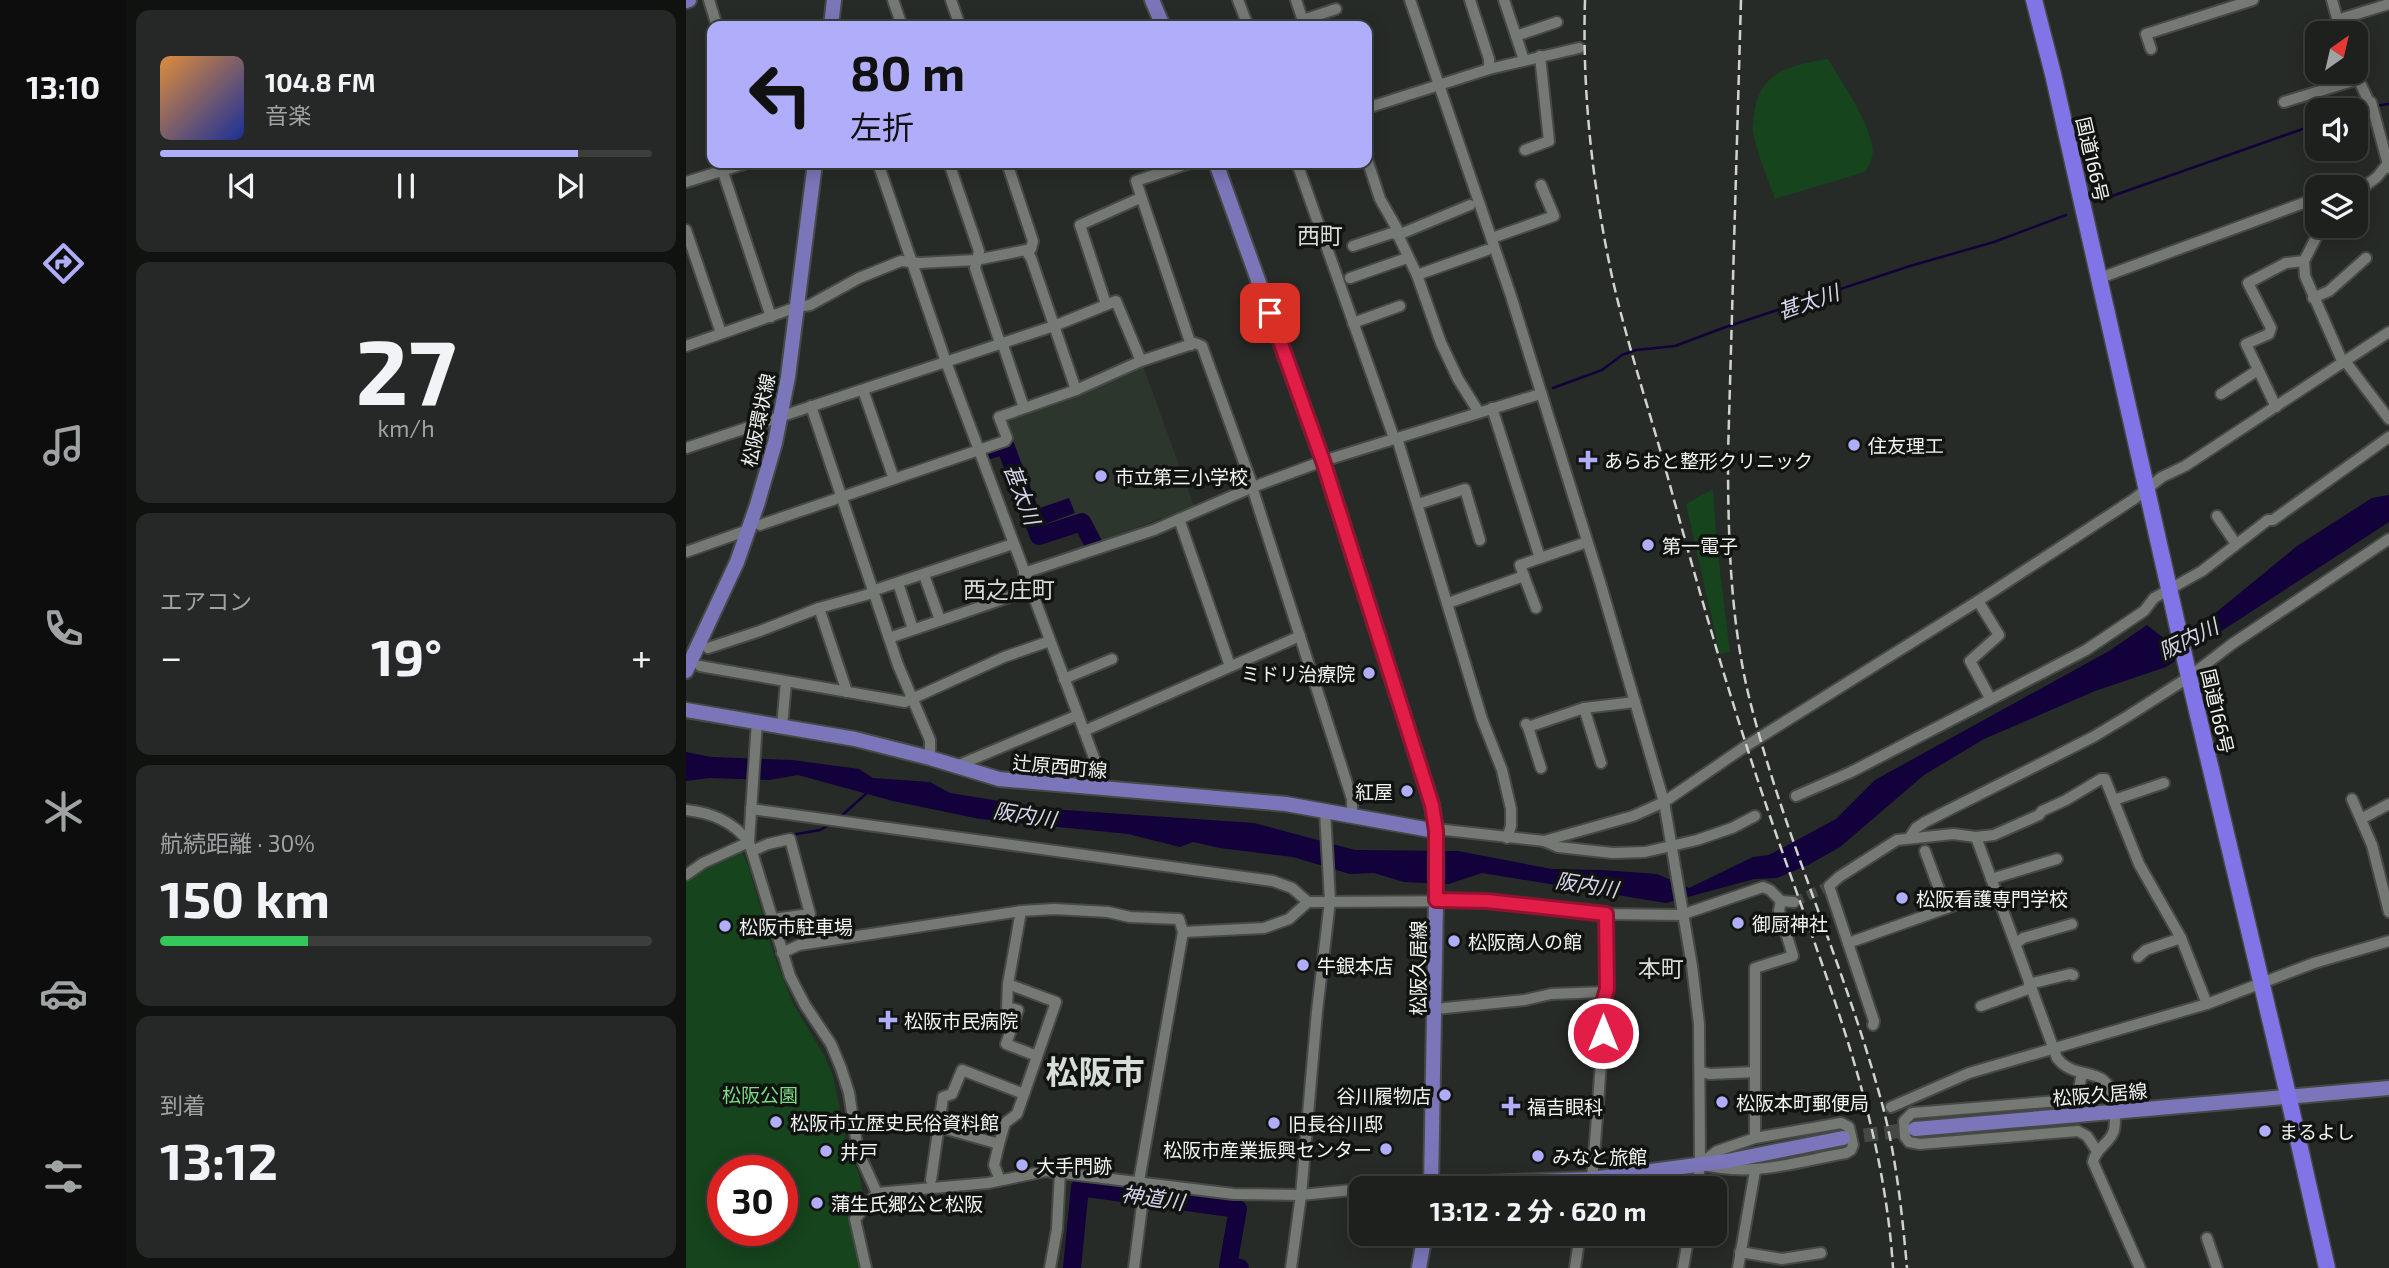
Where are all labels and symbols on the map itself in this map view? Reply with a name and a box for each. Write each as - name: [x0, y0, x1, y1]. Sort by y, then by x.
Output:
- north arrow: [2305, 21, 2368, 84]
- street label: 国道166号: [2072, 114, 2114, 204]
- district label: 西町: [1297, 221, 1343, 249]
- water label: 甚太川: [1774, 278, 1844, 323]
- pin: [1240, 283, 1300, 343]
- street label: 松阪環状線: [737, 371, 779, 469]
- place label: 住友理工: [1868, 434, 1944, 457]
- marker: 住友理工: [1846, 437, 1862, 453]
- place label: あらおと整形クリニック: [1604, 449, 1813, 472]
- marker: あらおと整形クリニック: [1578, 450, 1598, 470]
- water label: 甚太川: [1000, 460, 1047, 530]
- place label: 市立第三小学校: [1115, 465, 1248, 488]
- marker: 市立第三小学校: [1093, 468, 1109, 484]
- place label: 第一電子: [1662, 534, 1738, 557]
- marker: 第一電子: [1640, 537, 1656, 553]
- district label: 西之庄町: [963, 575, 1055, 603]
- water label: 阪内川: [2154, 612, 2224, 663]
- place label: ミドリ治療院: [1241, 662, 1355, 685]
- marker: ミドリ治療院: [1361, 665, 1377, 681]
- street label: 国道166号: [2197, 666, 2239, 756]
- street label: 辻原西町線: [1012, 750, 1108, 782]
- place label: 紅屋: [1355, 780, 1393, 803]
- marker: 紅屋: [1399, 783, 1415, 799]
- water label: 阪内川: [992, 797, 1060, 832]
- water label: 阪内川: [1554, 867, 1622, 902]
- place label: 松阪看護専門学校: [1916, 887, 2068, 910]
- marker: 松阪看護専門学校: [1894, 890, 1910, 906]
- place label: 御厨神社: [1752, 912, 1828, 935]
- place label: 松阪市駐車場: [739, 915, 853, 938]
- marker: 御厨神社: [1730, 915, 1746, 931]
- marker: 松阪市駐車場: [717, 918, 733, 934]
- street label: 松阪久居線: [1406, 920, 1429, 1016]
- place label: 松阪商人の館: [1468, 930, 1582, 953]
- marker: 松阪商人の館: [1446, 933, 1462, 949]
- place label: 牛銀本店: [1317, 954, 1393, 977]
- district label: 本町: [1638, 954, 1684, 982]
- marker: 牛銀本店: [1295, 957, 1311, 973]
- position arrow: [1566, 996, 1640, 1070]
- place label: 松阪市民病院: [904, 1009, 1018, 1032]
- marker: 松阪市民病院: [878, 1010, 898, 1030]
- district label: 松阪市: [1046, 1051, 1145, 1091]
- street label: 松阪久居線: [2052, 1078, 2148, 1110]
- park label: 松阪公園: [722, 1083, 798, 1106]
- place label: 谷川履物店: [1336, 1084, 1431, 1107]
- marker: 谷川履物店: [1437, 1087, 1453, 1103]
- place label: 松阪本町郵便局: [1736, 1091, 1869, 1114]
- marker: 松阪本町郵便局: [1714, 1094, 1730, 1110]
- place label: 福吉眼科: [1527, 1095, 1603, 1118]
- marker: 福吉眼科: [1501, 1096, 1521, 1116]
- place label: 松阪市立歴史民俗資料館: [790, 1111, 999, 1134]
- place label: 旧長谷川邸: [1288, 1112, 1383, 1135]
- marker: 松阪市立歴史民俗資料館: [768, 1114, 784, 1130]
- marker: 旧長谷川邸: [1266, 1115, 1282, 1131]
- place label: まるよし: [2279, 1120, 2355, 1143]
- marker: まるよし: [2257, 1123, 2273, 1139]
- place label: 松阪市産業振興センター: [1163, 1138, 1372, 1161]
- place label: 井戸: [840, 1140, 878, 1163]
- marker: 松阪市産業振興センター: [1378, 1141, 1394, 1157]
- marker: 井戸: [818, 1143, 834, 1159]
- place label: みなと旅館: [1552, 1145, 1647, 1168]
- marker: みなと旅館: [1530, 1148, 1546, 1164]
- place label: 大手門跡: [1036, 1154, 1112, 1177]
- speed limit sign: 30: [707, 1155, 798, 1246]
- marker: 大手門跡: [1014, 1157, 1030, 1173]
- water label: 神道川: [1120, 1180, 1188, 1214]
- place label: 蒲生氏郷公と松阪: [831, 1192, 983, 1215]
- marker: 蒲生氏郷公と松阪: [809, 1195, 825, 1211]

